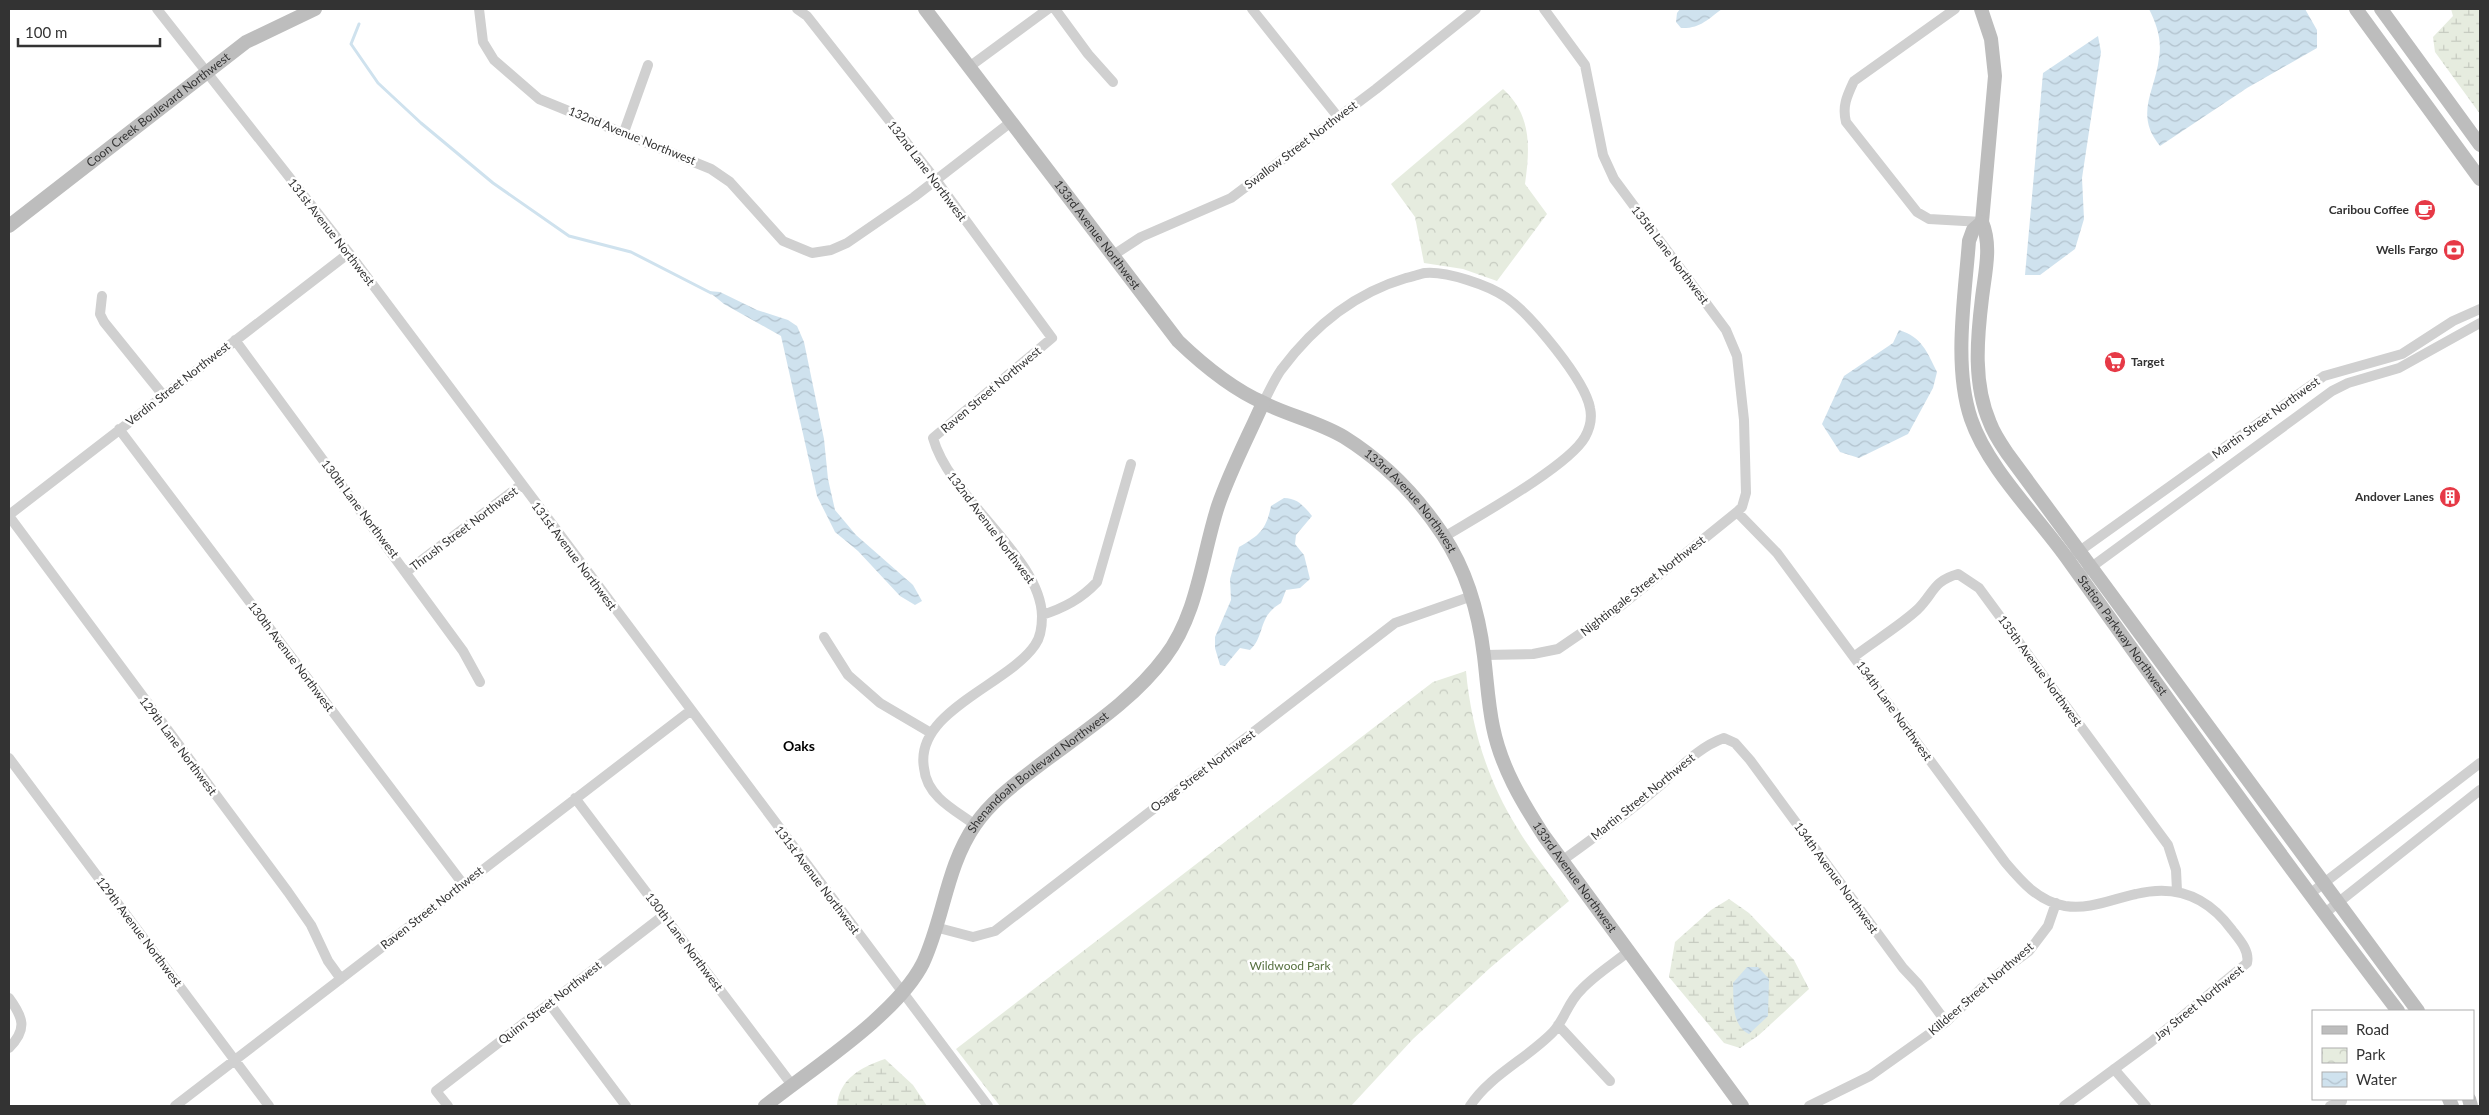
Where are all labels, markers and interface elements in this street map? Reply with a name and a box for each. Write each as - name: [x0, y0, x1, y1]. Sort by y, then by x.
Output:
- scale bar: [18, 15, 160, 47]
- text: 100 m: [25, 23, 67, 41]
- street label: Coon Creek Boulevard Northwest: [83, 49, 233, 170]
- street label: Swallow Street Northwest: [1241, 97, 1361, 192]
- street label: 132nd Avenue Northwest: [566, 103, 699, 168]
- street label: 132nd Lane Northwest: [885, 118, 970, 224]
- street label: 131st Avenue Northwest: [285, 175, 378, 289]
- street label: 133rd Avenue Northwest: [1051, 177, 1144, 293]
- cafe icon: Caribou Coffee: [2413, 198, 2437, 222]
- street label: 135th Lane Northwest: [1628, 202, 1713, 307]
- place label: Caribou Coffee: [2329, 202, 2410, 217]
- bank icon: Wells Fargo: [2442, 238, 2466, 262]
- place label: Wells Fargo: [2376, 242, 2438, 257]
- street label: Verdin Street Northwest: [123, 338, 233, 429]
- street label: Raven Street Northwest: [937, 343, 1044, 436]
- supermarket icon: Target: [2103, 350, 2127, 374]
- place label: Target: [2131, 354, 2165, 369]
- street label: Martin Street Northwest: [2209, 373, 2323, 462]
- street label: 133rd Avenue Northwest: [1361, 446, 1460, 556]
- street label: 130th Lane Northwest: [318, 456, 403, 561]
- street label: 132nd Avenue Northwest: [944, 469, 1039, 587]
- street label: Thrush Street Northwest: [407, 483, 521, 574]
- building icon: Andover Lanes: [2438, 485, 2462, 509]
- place label: Andover Lanes: [2354, 489, 2434, 504]
- street label: 131st Avenue Northwest: [529, 498, 621, 614]
- street label: Nightingale Street Northwest: [1577, 532, 1709, 639]
- street label: Station Parkway Northwest: [2075, 572, 2171, 699]
- street label: 130th Avenue Northwest: [245, 599, 338, 715]
- street label: 135th Avenue Northwest: [1995, 612, 2086, 730]
- street label: 134th Lane Northwest: [1853, 658, 1936, 764]
- street label: 129th Lane Northwest: [136, 693, 221, 798]
- street label: Shenandoah Boulevard Northwest: [964, 708, 1112, 836]
- street label: Osage Street Northwest: [1147, 726, 1259, 815]
- district label: Oaks: [783, 737, 815, 754]
- street label: Martin Street Northwest: [1588, 750, 1698, 843]
- street label: 133rd Avenue Northwest: [1530, 819, 1621, 936]
- street label: 134th Avenue Northwest: [1791, 819, 1882, 937]
- street label: 131st Avenue Northwest: [772, 822, 864, 938]
- street label: Raven Street Northwest: [377, 862, 487, 952]
- street label: 129th Avenue Northwest: [93, 874, 186, 990]
- street label: 130th Lane Northwest: [642, 889, 727, 994]
- street label: Killdeer Street Northwest: [1925, 939, 2037, 1038]
- street label: Quinn Street Northwest: [495, 957, 605, 1047]
- park label: Wildwood Park: [1249, 958, 1331, 973]
- street label: Jay Street Northwest: [2151, 962, 2247, 1043]
- legend: [2312, 1010, 2474, 1100]
- text: Road: [2356, 1020, 2389, 1038]
- text: Park: [2356, 1045, 2386, 1063]
- text: Water: [2356, 1070, 2397, 1088]

